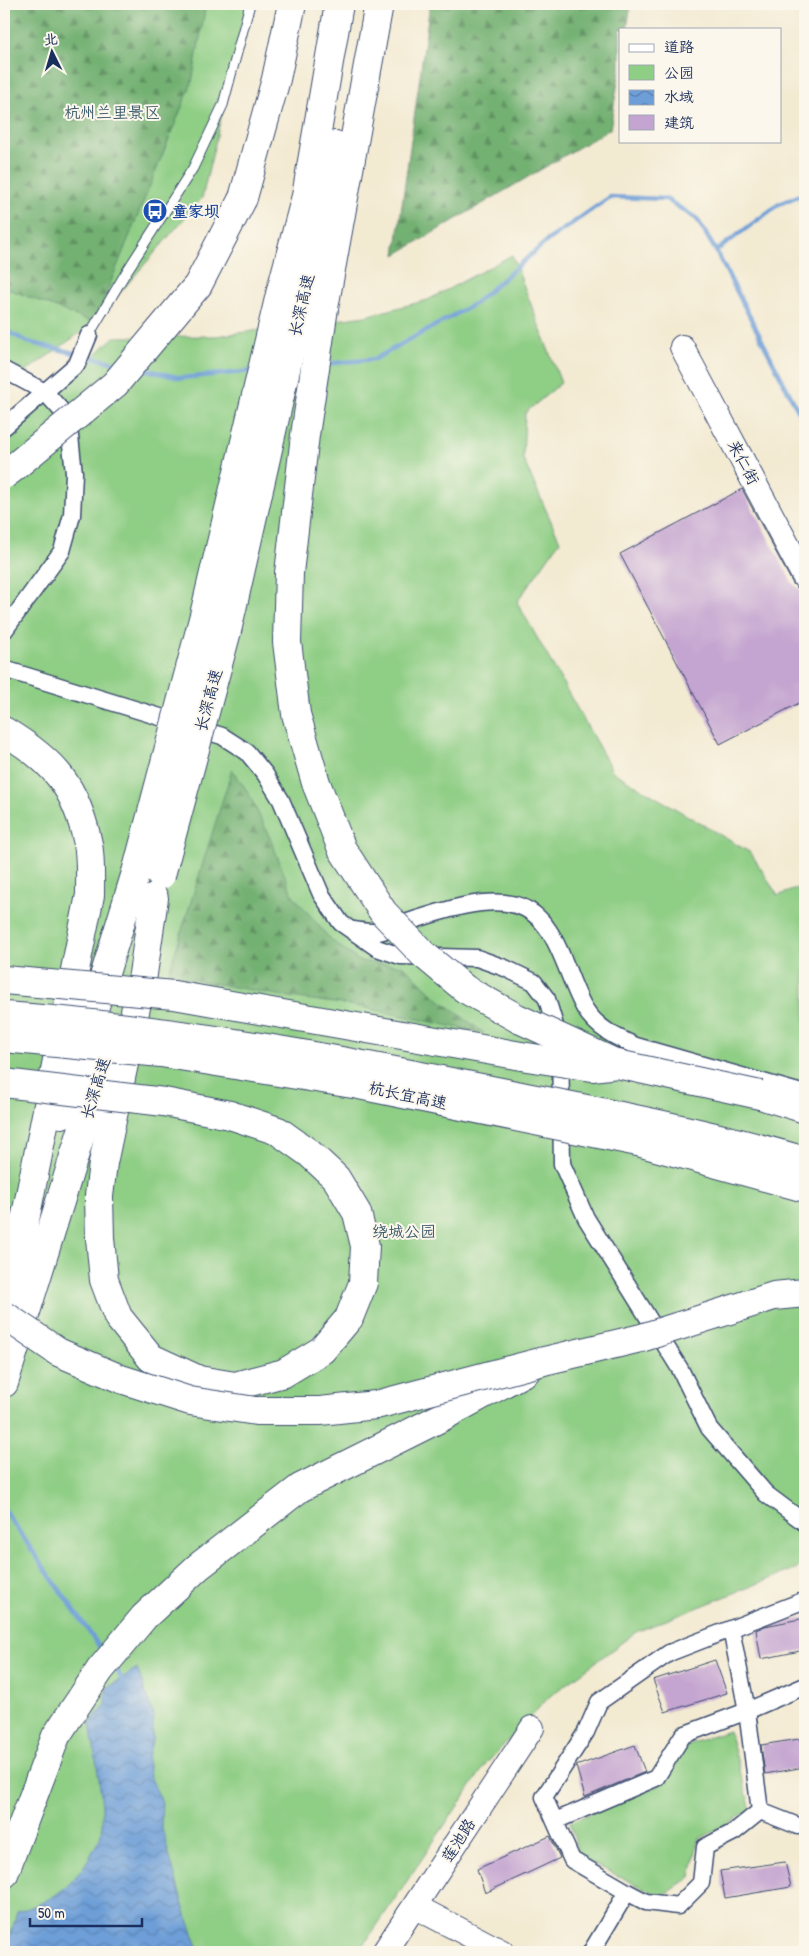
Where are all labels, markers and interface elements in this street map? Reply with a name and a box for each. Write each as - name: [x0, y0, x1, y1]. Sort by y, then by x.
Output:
- north arrow: [28, 28, 78, 78]
- text: 北: [43, 28, 59, 49]
- legend: [619, 28, 782, 142]
- text: 道路: [664, 36, 694, 57]
- text: 公园: [664, 62, 694, 83]
- text: 水域: [664, 86, 694, 107]
- park label: 杭州兰里景区: [64, 101, 160, 123]
- text: 建筑: [664, 112, 694, 133]
- bus stop icon: 童家坝: [142, 198, 168, 224]
- place label: 童家坝: [172, 200, 220, 222]
- street label: 长深高速: [283, 271, 319, 339]
- street label: 来仁街: [723, 436, 765, 488]
- street label: 长深高速: [189, 666, 227, 734]
- street label: 长深高速: [75, 1054, 115, 1122]
- street label: 杭长宜高速: [367, 1076, 449, 1114]
- park label: 绕城公园: [372, 1220, 436, 1242]
- street label: 莲池路: [436, 1814, 480, 1866]
- scale bar: [30, 1896, 142, 1928]
- text: 50 m: [38, 1902, 65, 1923]

